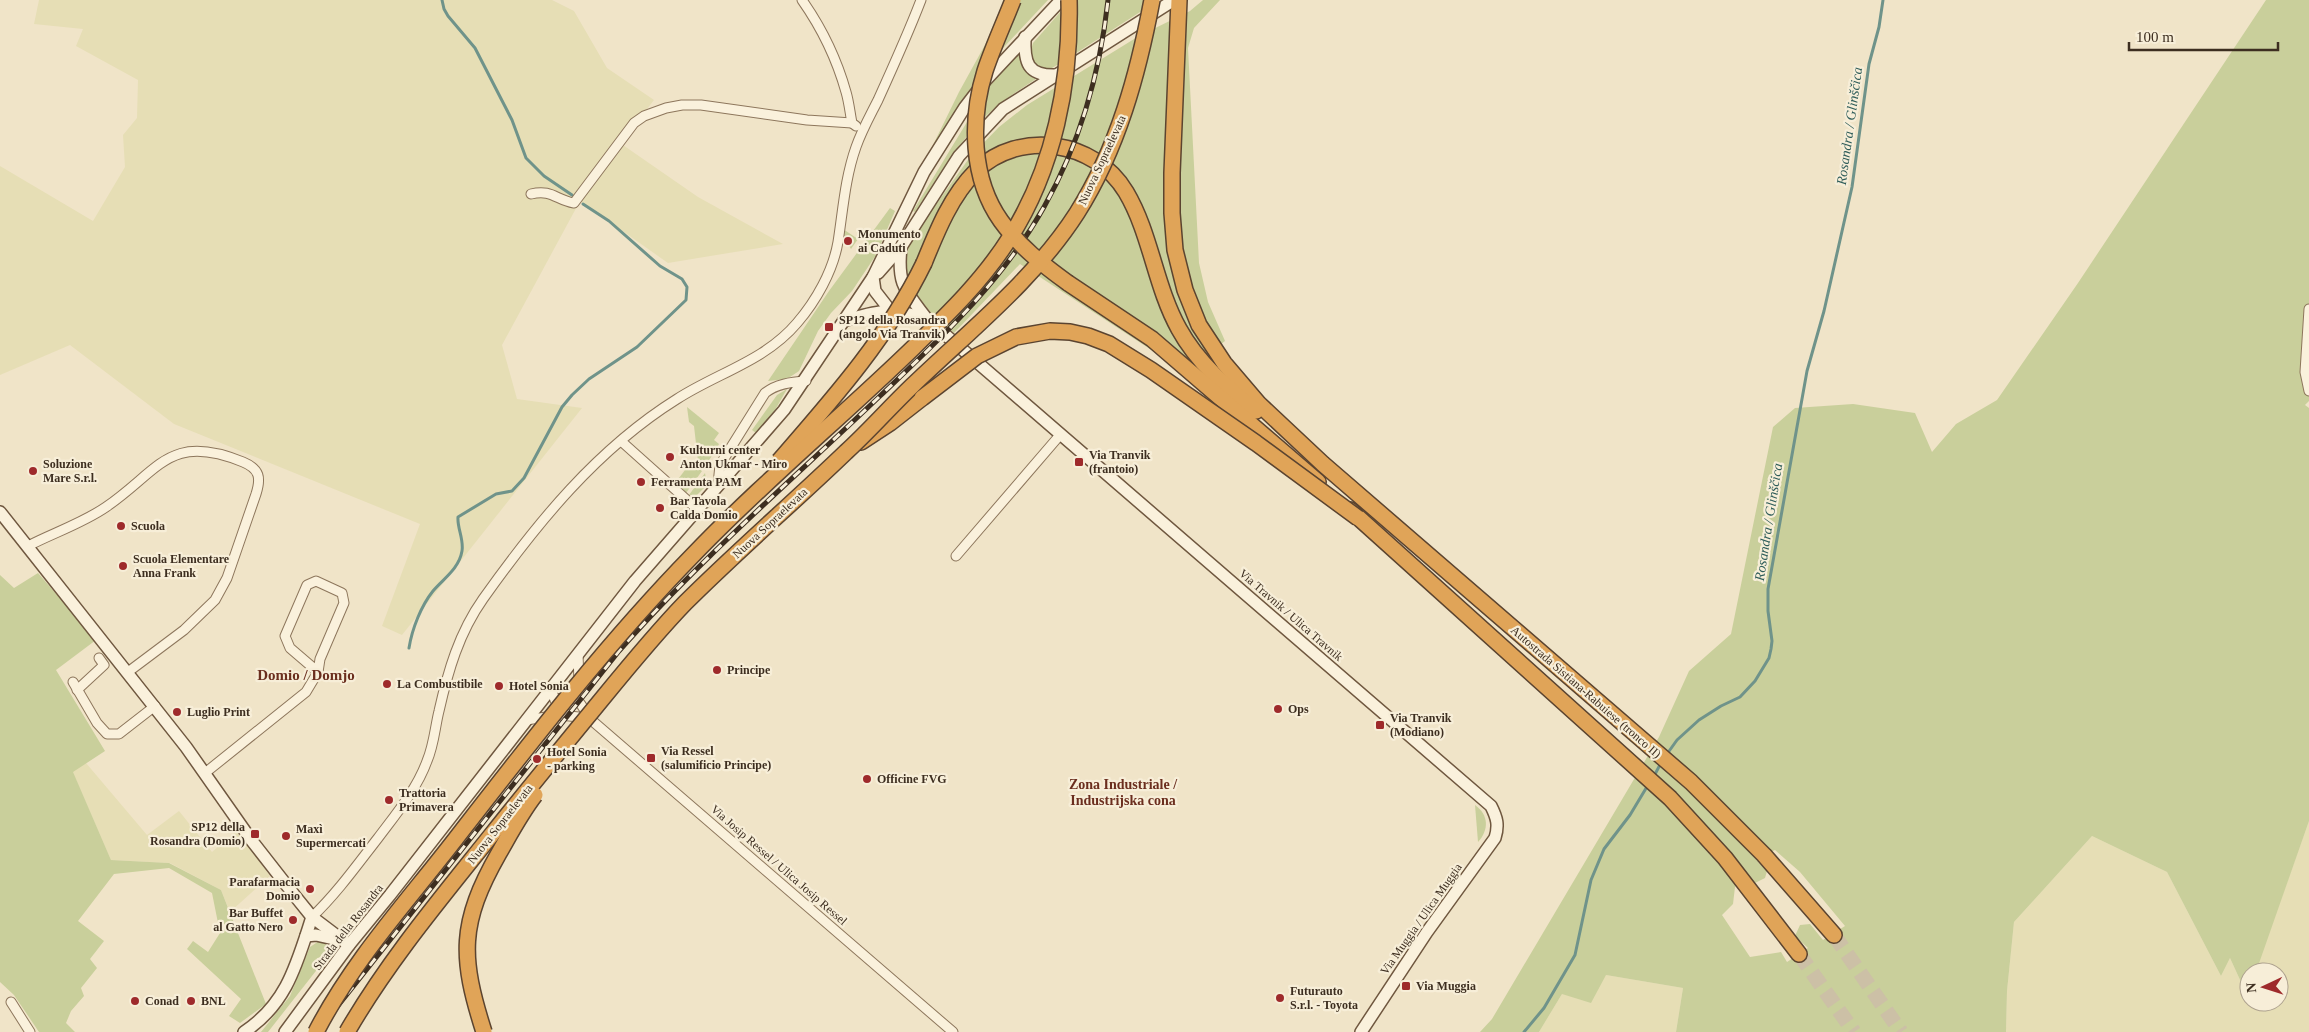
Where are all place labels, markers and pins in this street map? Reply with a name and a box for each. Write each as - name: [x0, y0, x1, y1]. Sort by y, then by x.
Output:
- place label: Monumento ai Caduti: [858, 227, 921, 255]
- marker: Monumento ai Caduti: [842, 235, 854, 247]
- place label: SP12 della Rosandra (angolo Via Tranvik): [839, 313, 946, 341]
- marker: SP12 della Rosandra (angolo Via Tranvik): [823, 321, 835, 333]
- place label: Kulturni center Anton Ukmar - Miro: [680, 443, 787, 471]
- place label: Via Tranvik (frantoio): [1089, 448, 1151, 476]
- marker: Kulturni center Anton Ukmar - Miro: [664, 451, 676, 463]
- marker: Via Tranvik (frantoio): [1073, 456, 1085, 468]
- place label: Soluzione Mare S.r.l.: [43, 457, 97, 485]
- marker: Soluzione Mare S.r.l.: [27, 465, 39, 477]
- place label: Ferramenta PAM: [651, 475, 742, 489]
- marker: Ferramenta PAM: [635, 476, 647, 488]
- place label: Bar Tavola Calda Domio: [670, 494, 738, 522]
- marker: Bar Tavola Calda Domio: [654, 502, 666, 514]
- place label: Scuola: [131, 519, 165, 533]
- marker: Scuola: [115, 520, 127, 532]
- place label: Scuola Elementare Anna Frank: [133, 552, 230, 580]
- marker: Scuola Elementare Anna Frank: [117, 560, 129, 572]
- place label: Principe: [727, 663, 771, 677]
- marker: Principe: [711, 664, 723, 676]
- place label: La Combustibile: [397, 677, 483, 691]
- marker: La Combustibile: [381, 678, 393, 690]
- place label: Hotel Sonia: [509, 679, 569, 693]
- marker: Hotel Sonia: [493, 680, 505, 692]
- place label: Ops: [1288, 702, 1309, 716]
- marker: Ops: [1272, 703, 1284, 715]
- place label: Luglio Print: [187, 705, 250, 719]
- marker: Luglio Print: [171, 706, 183, 718]
- place label: Via Tranvik (Modiano): [1390, 711, 1452, 739]
- marker: Via Tranvik (Modiano): [1374, 719, 1386, 731]
- place label: Via Ressel (salumificio Principe): [661, 744, 771, 772]
- place label: Hotel Sonia - parking: [547, 745, 607, 773]
- marker: Via Ressel (salumificio Principe): [645, 752, 657, 764]
- marker: Hotel Sonia - parking: [531, 753, 543, 765]
- place label: Officine FVG: [877, 772, 947, 786]
- marker: Officine FVG: [861, 773, 873, 785]
- place label: Trattoria Primavera: [399, 786, 454, 814]
- marker: Trattoria Primavera: [383, 794, 395, 806]
- place label: SP12 della Rosandra (Domio): [150, 820, 245, 848]
- place label: Maxì Supermercati: [296, 822, 366, 850]
- marker: SP12 della Rosandra (Domio): [249, 828, 261, 840]
- marker: Maxì Supermercati: [280, 830, 292, 842]
- place label: Parafarmacia Domio: [229, 875, 300, 903]
- marker: Parafarmacia Domio: [304, 883, 316, 895]
- place label: Bar Buffet al Gatto Nero: [213, 906, 283, 934]
- marker: Bar Buffet al Gatto Nero: [287, 914, 299, 926]
- place label: Via Muggia: [1416, 979, 1476, 993]
- marker: Via Muggia: [1400, 980, 1412, 992]
- place label: Futurauto S.r.l. - Toyota: [1290, 984, 1358, 1012]
- marker: Futurauto S.r.l. - Toyota: [1274, 992, 1286, 1004]
- place label: Conad: [145, 994, 179, 1008]
- place label: BNL: [201, 994, 226, 1008]
- marker: Conad: [129, 995, 141, 1007]
- marker: BNL: [185, 995, 197, 1007]

